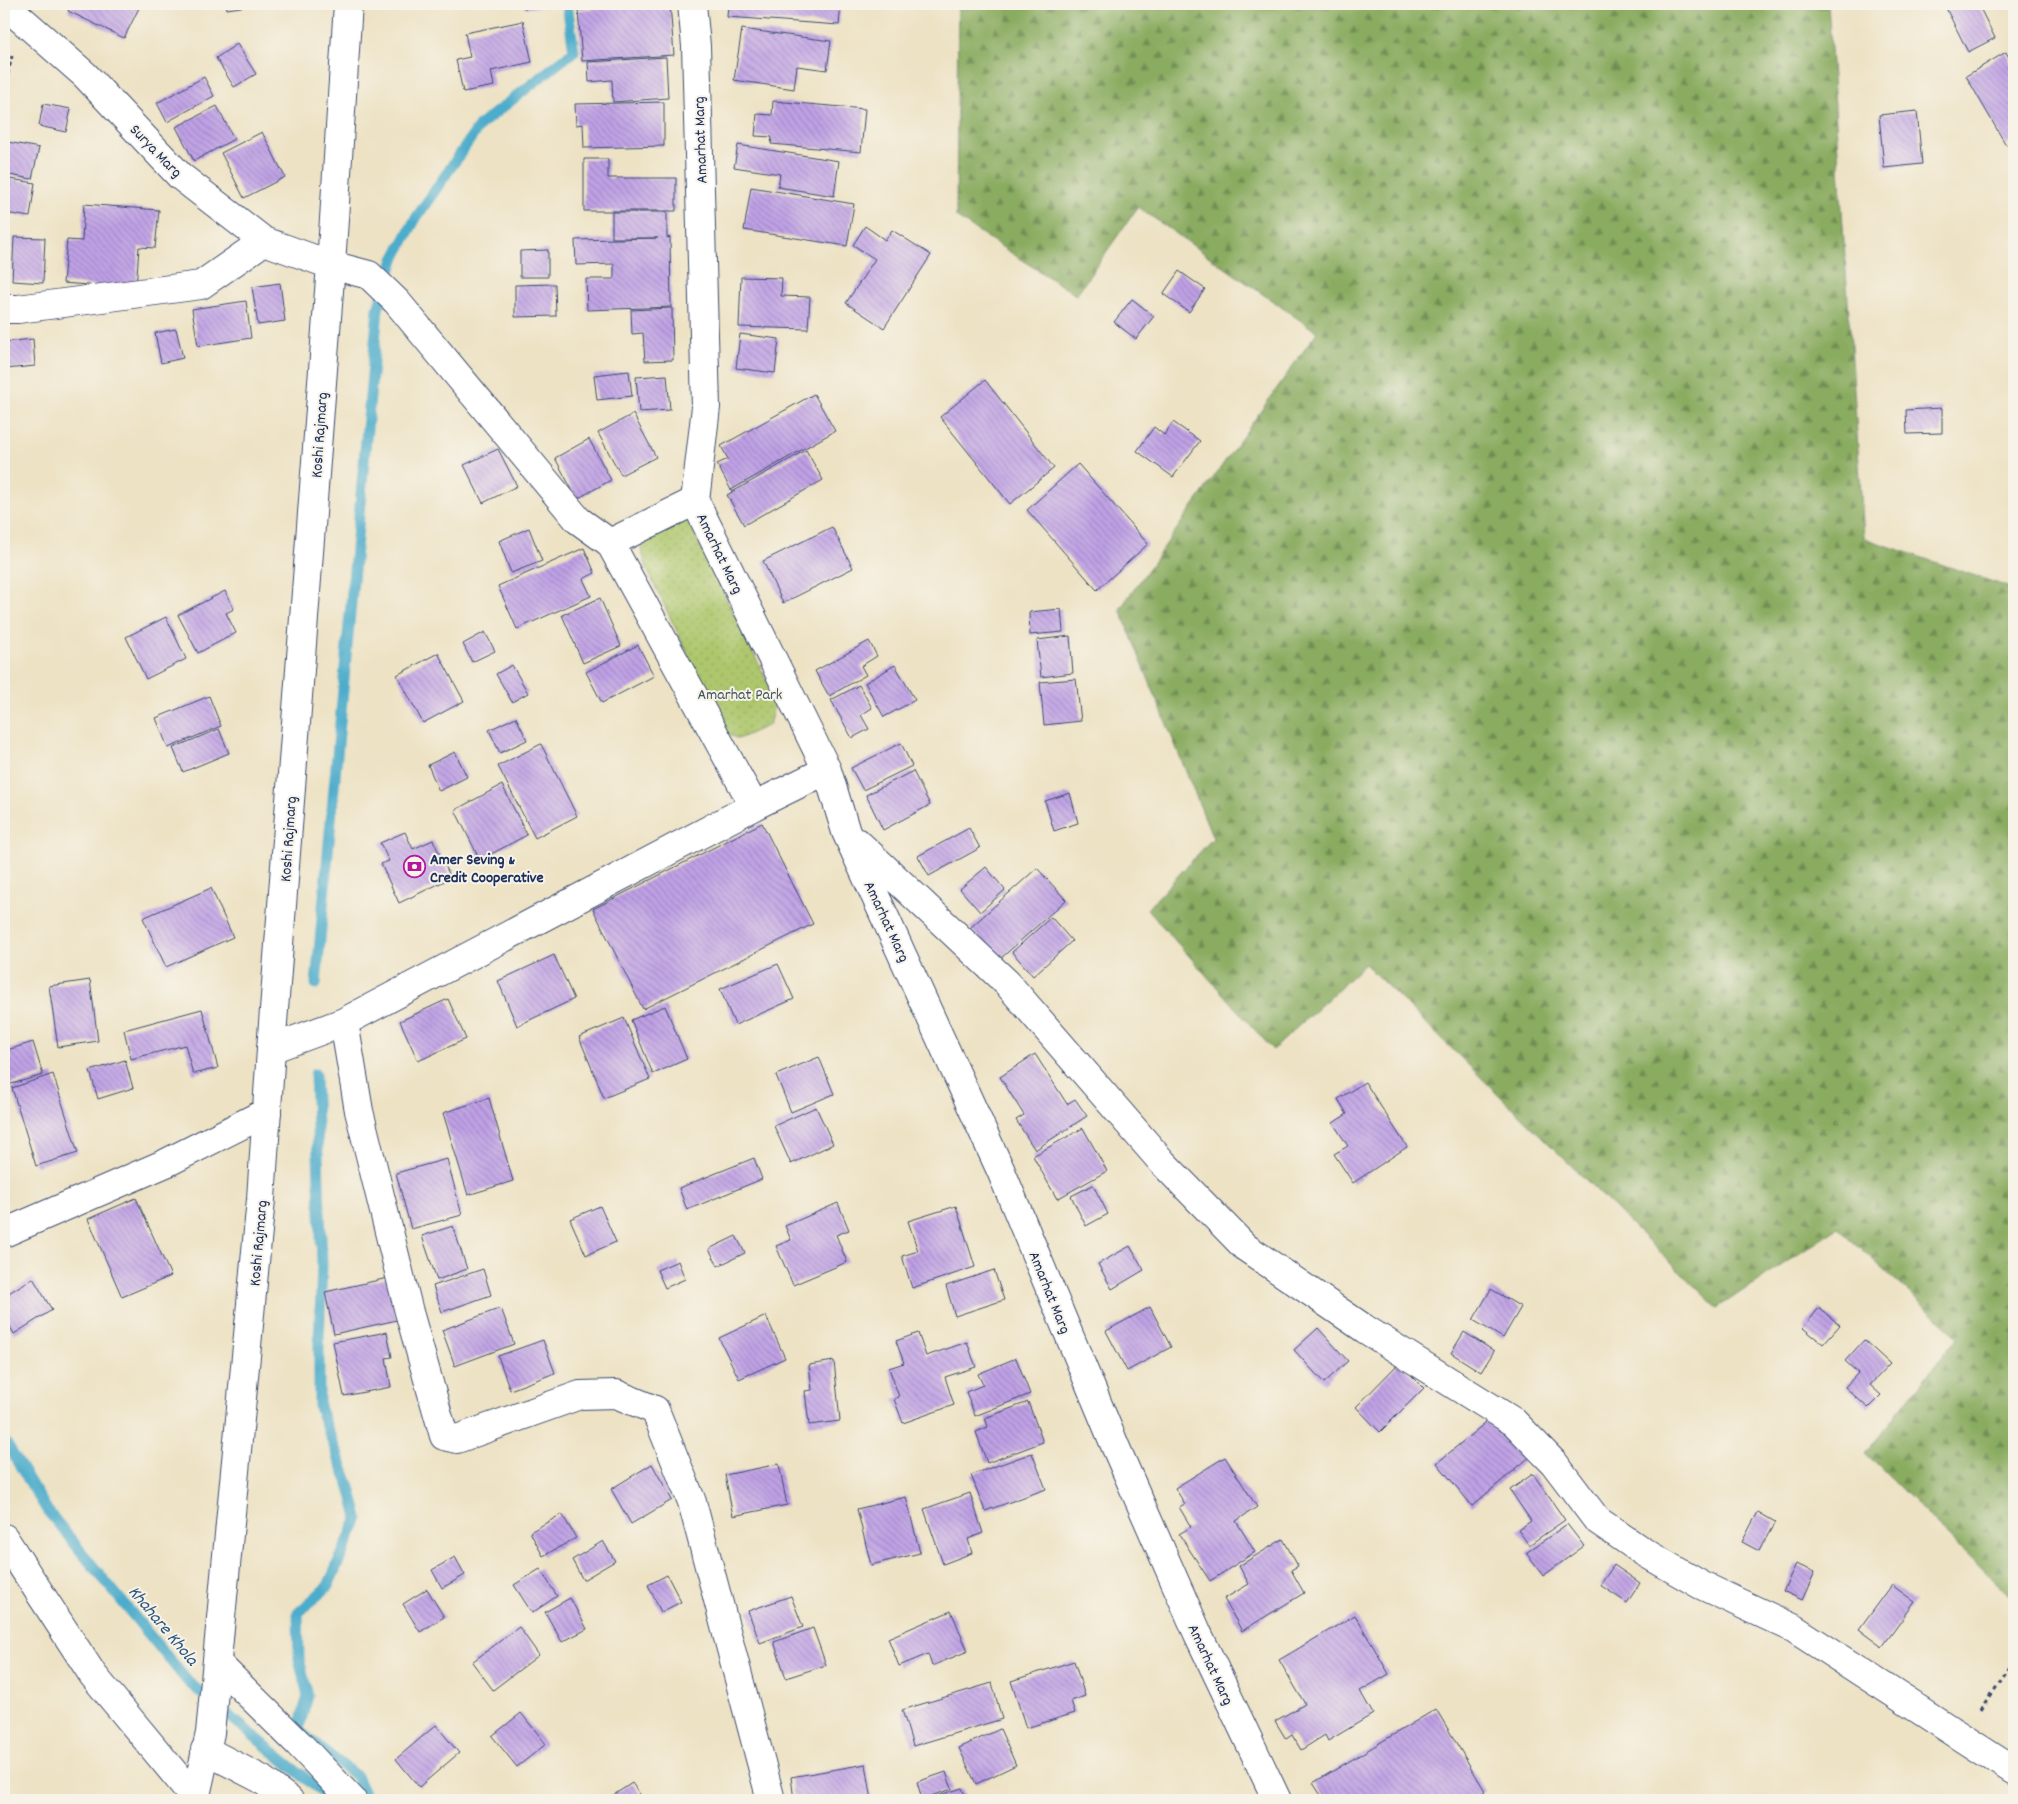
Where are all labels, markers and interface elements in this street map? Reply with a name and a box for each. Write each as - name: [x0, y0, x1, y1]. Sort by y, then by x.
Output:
- street label: Amarhat Marg: [688, 96, 715, 184]
- street label: Surya Marg: [124, 120, 187, 184]
- street label: Koshi Rajmarg: [306, 391, 335, 479]
- street label: Amarhat Marg: [689, 510, 748, 598]
- park label: Amarhat Park: [698, 684, 782, 707]
- street label: Koshi Rajmarg: [275, 795, 304, 883]
- place label: Amer Seving & Credit Cooperative: [430, 849, 543, 890]
- bank icon: Amer Seving & Credit Cooperative: [402, 855, 426, 879]
- street label: Amarhat Marg: [857, 878, 915, 967]
- street label: Koshi Rajmarg: [244, 1199, 275, 1287]
- street label: Amarhat Marg: [1022, 1248, 1076, 1338]
- water label: Khahare Khola: [121, 1581, 204, 1673]
- street label: Amarhat Marg: [1181, 1621, 1239, 1710]

